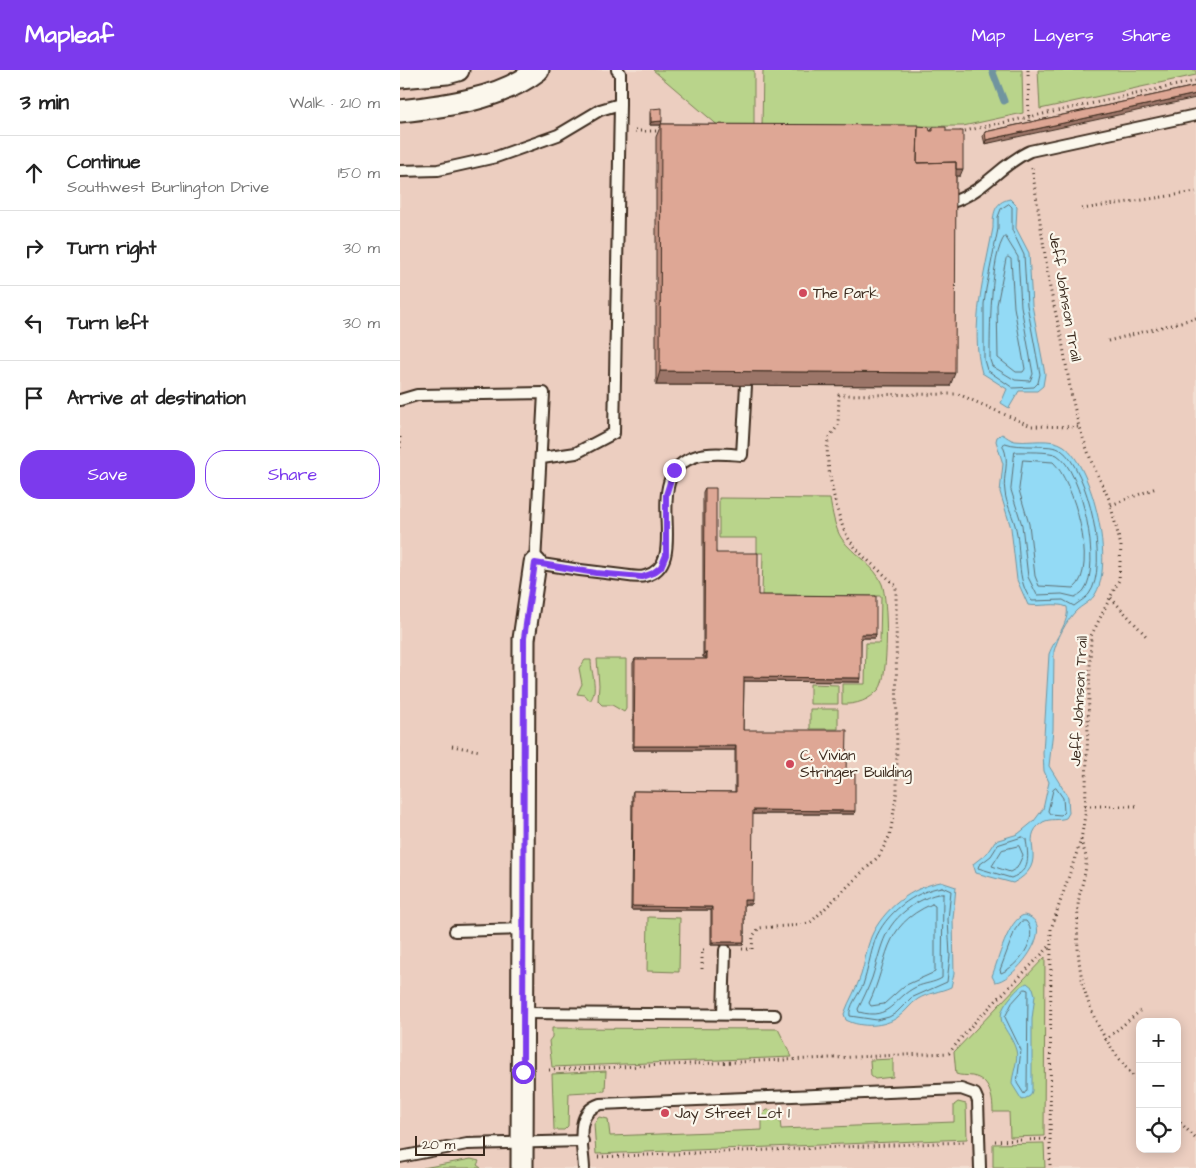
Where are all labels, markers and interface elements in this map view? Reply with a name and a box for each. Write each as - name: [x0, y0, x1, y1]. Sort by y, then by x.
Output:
- text: Mapleaf: [25, 18, 114, 52]
- text: Map: [971, 23, 1005, 48]
- text: Layers: [1033, 23, 1094, 48]
- text: Share: [1122, 23, 1171, 48]
- text: 3 min: [20, 88, 69, 117]
- text: Walk · 210 m: [289, 92, 380, 114]
- text: Continue: [67, 149, 141, 176]
- icon: ahead: [20, 159, 48, 187]
- text: 150 m: [338, 162, 380, 184]
- text: Southwest Burlington Drive: [67, 176, 269, 198]
- street label: Jeff Johnson Trail: [1043, 231, 1087, 363]
- icon: right: [20, 234, 48, 262]
- text: Turn right: [67, 235, 156, 262]
- text: 30 m: [343, 237, 380, 259]
- place label: The Park: [813, 283, 879, 304]
- marker: The Park: [797, 287, 809, 299]
- icon: left: [20, 309, 48, 337]
- text: Turn left: [67, 310, 148, 337]
- text: 30 m: [343, 312, 380, 334]
- icon: arrive: [20, 384, 48, 412]
- text: Arrive at destination: [67, 385, 246, 412]
- button: Save: [20, 450, 195, 499]
- button: Share: [205, 450, 380, 499]
- route end: [663, 459, 686, 482]
- street label: Jeff Johnson Trail: [1065, 635, 1093, 767]
- place label: C. Vivian Stringer Building: [800, 745, 912, 784]
- marker: C. Vivian Stringer Building: [784, 758, 796, 770]
- map controls: [1136, 1018, 1181, 1153]
- button: +: [1136, 1018, 1181, 1063]
- route start: [512, 1061, 535, 1084]
- button: −: [1136, 1063, 1181, 1108]
- place label: Jay Street Lot 1: [675, 1103, 790, 1125]
- marker: Jay Street Lot 1: [659, 1107, 671, 1119]
- button: locate: [1136, 1108, 1181, 1153]
- scale bar: [415, 1133, 485, 1156]
- text: 20 m: [422, 1135, 455, 1155]

